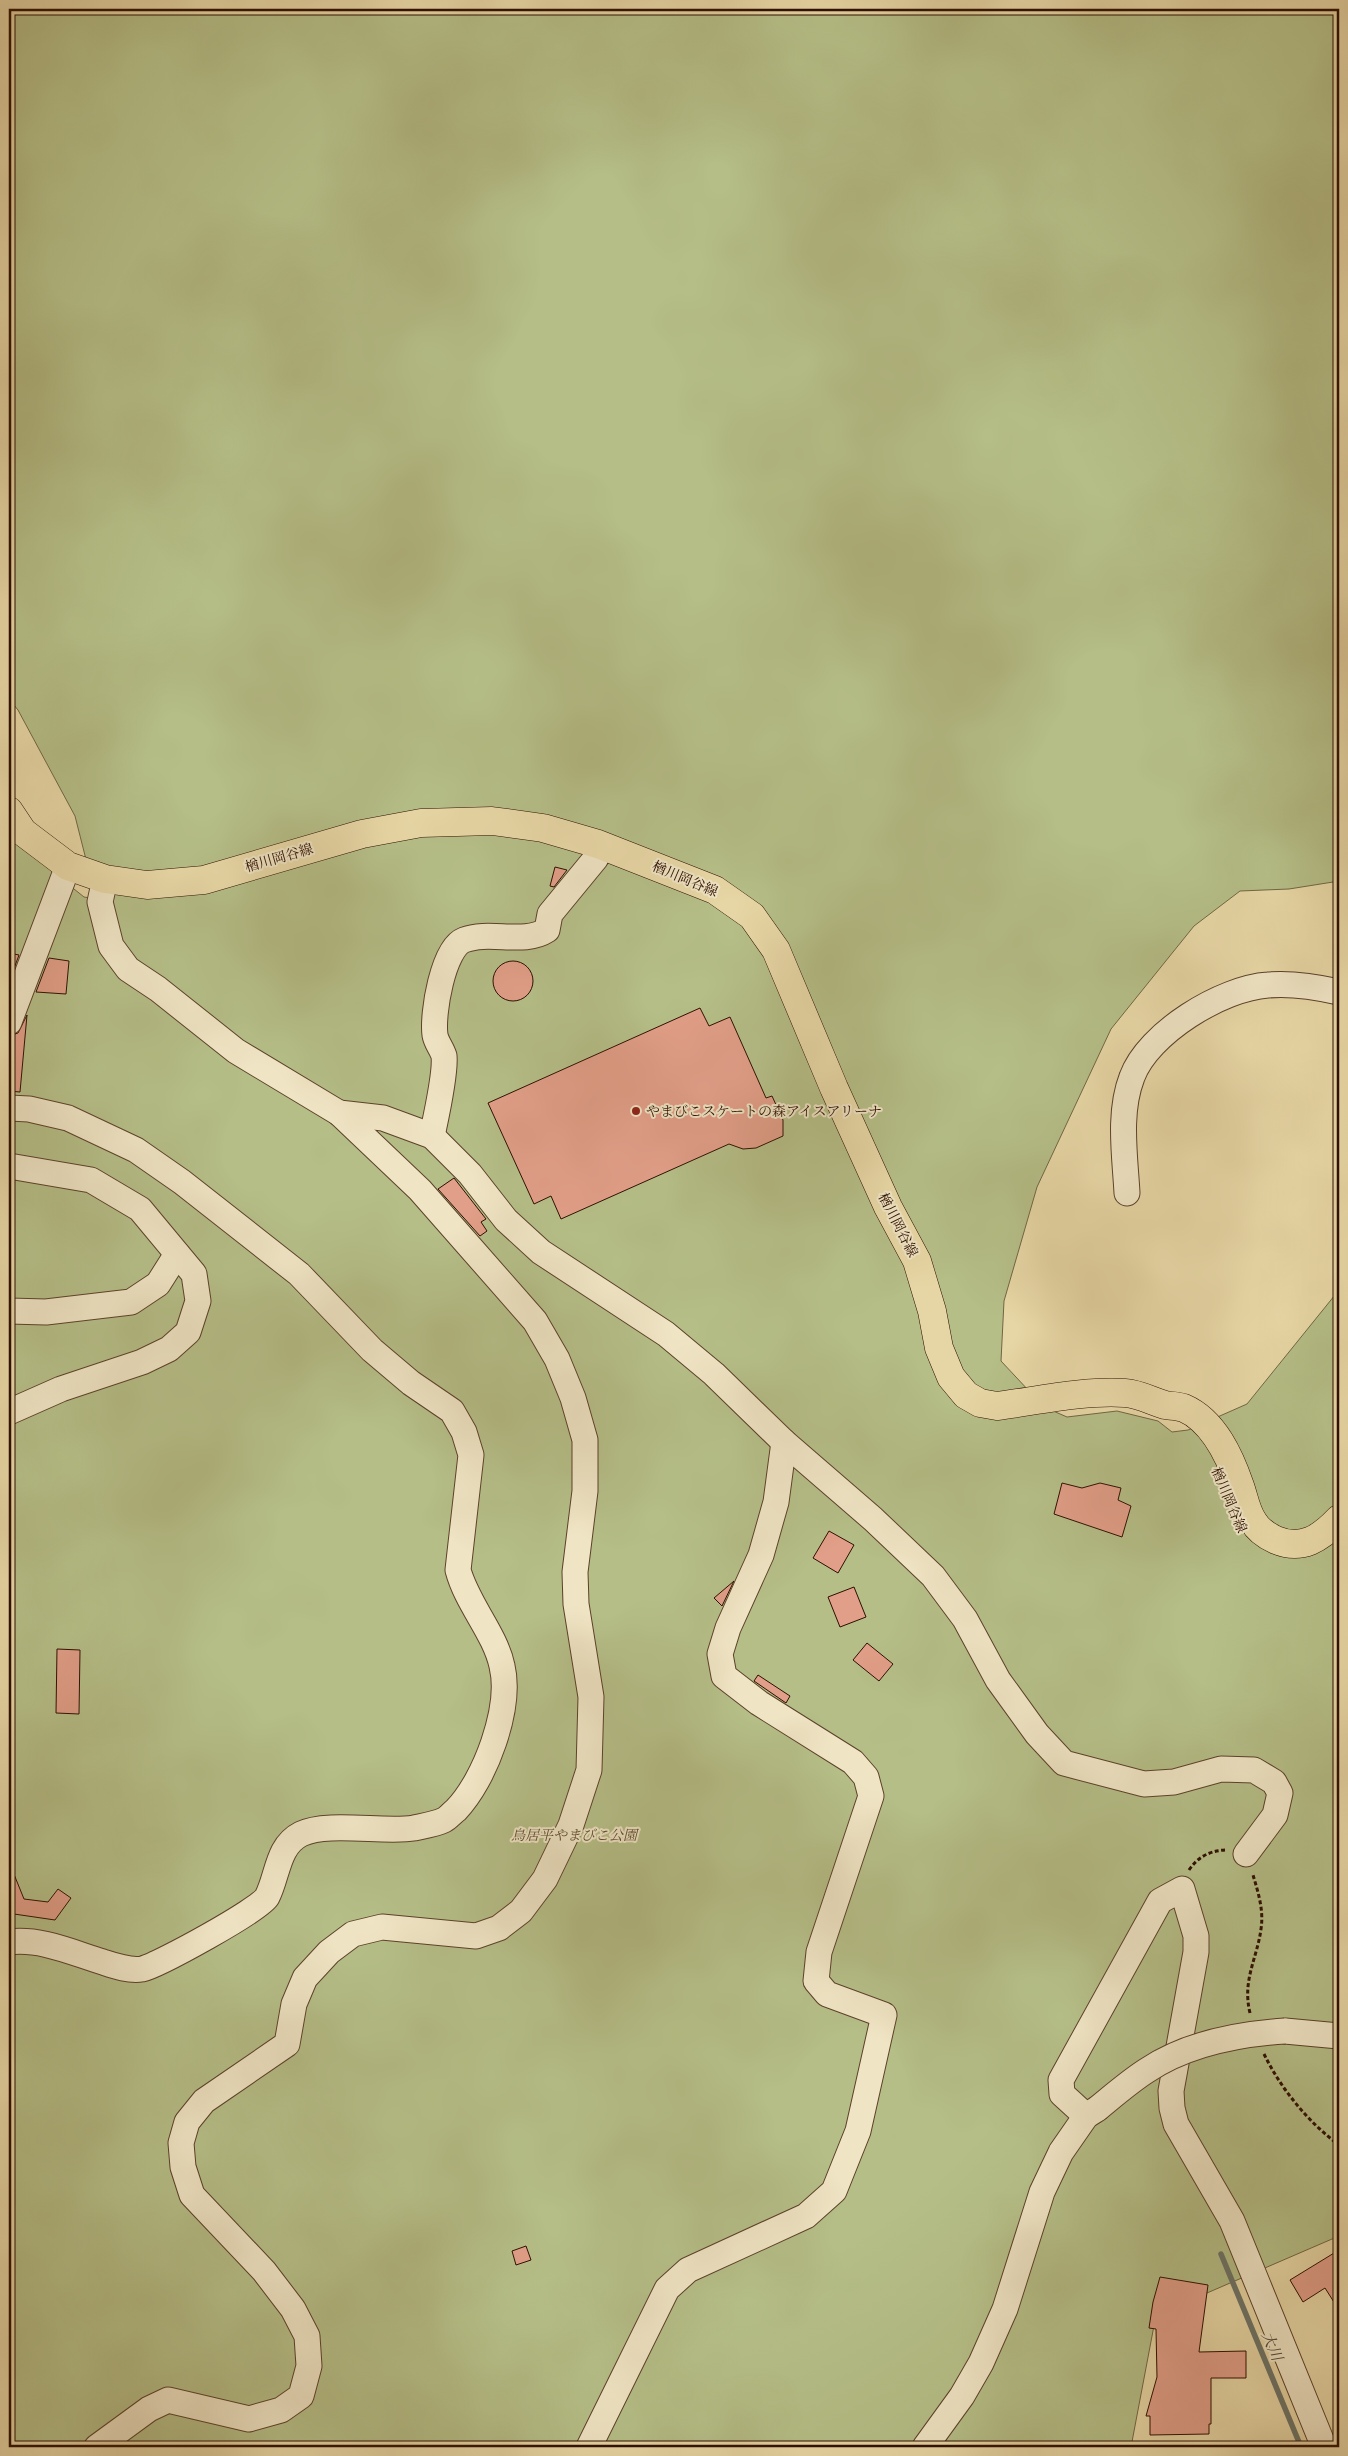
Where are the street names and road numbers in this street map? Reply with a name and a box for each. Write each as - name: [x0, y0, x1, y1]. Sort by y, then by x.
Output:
- street label: 楢川岡谷線: [243, 840, 315, 876]
- street label: 楢川岡谷線: [649, 858, 721, 900]
- street label: 楢川岡谷線: [875, 1190, 921, 1260]
- street label: 楢川岡谷線: [1208, 1464, 1250, 1536]

